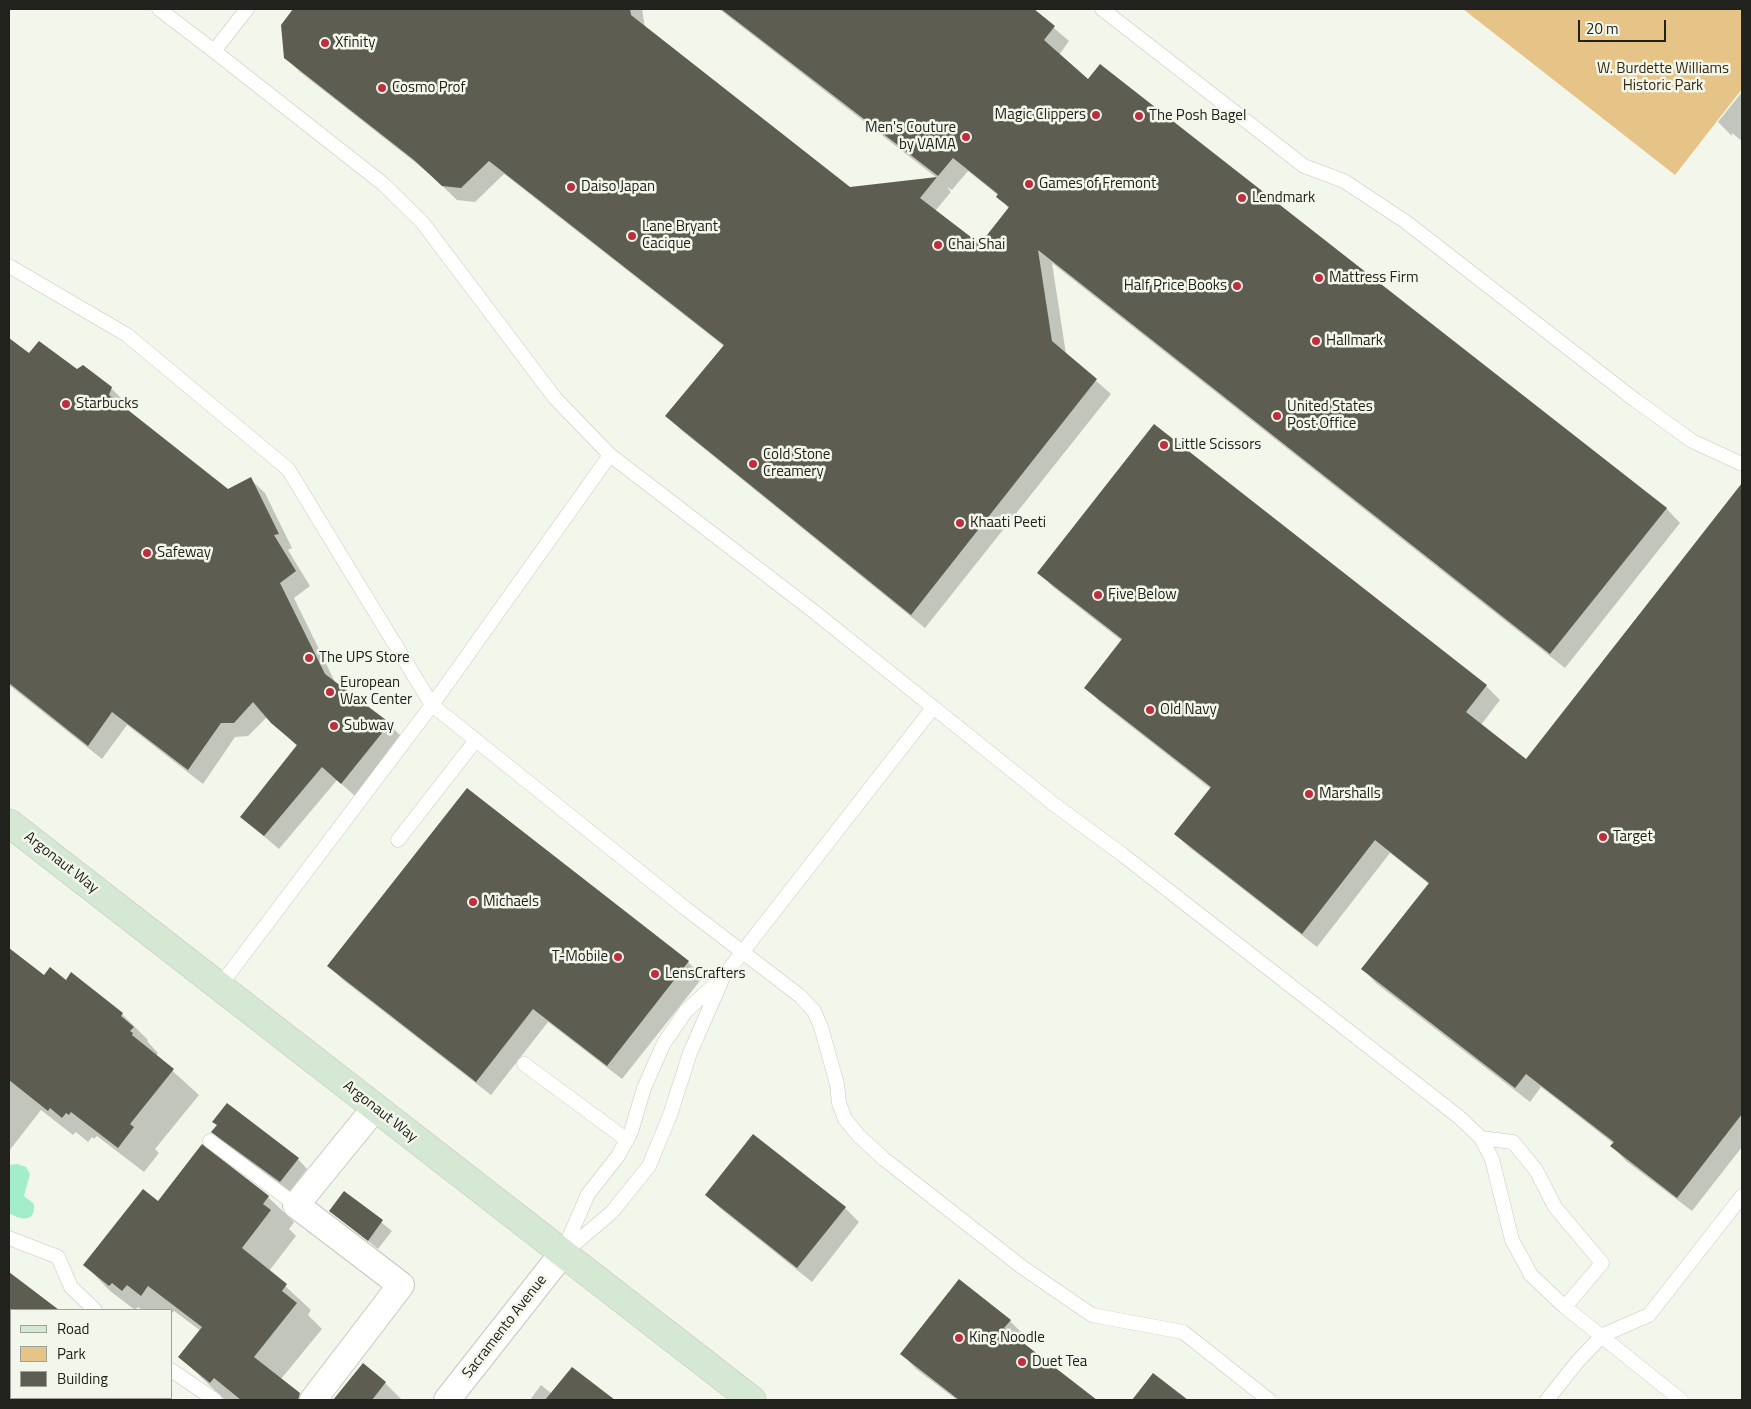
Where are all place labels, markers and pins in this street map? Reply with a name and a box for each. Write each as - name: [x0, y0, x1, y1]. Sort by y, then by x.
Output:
- place label: Xfinity: [335, 34, 375, 52]
- marker: Xfinity: [319, 37, 331, 49]
- place label: Cosmo Prof: [392, 79, 465, 97]
- marker: Cosmo Prof: [376, 82, 388, 94]
- place label: Magic Clippers: [995, 106, 1086, 124]
- place label: The Posh Bagel: [1149, 107, 1246, 125]
- marker: Magic Clippers: [1090, 109, 1102, 121]
- marker: The Posh Bagel: [1133, 110, 1145, 122]
- place label: Men's Couture by VAMA: [865, 119, 956, 154]
- marker: Men's Couture by VAMA: [960, 131, 972, 143]
- place label: Games of Fremont: [1039, 175, 1156, 193]
- place label: Daiso Japan: [581, 178, 655, 196]
- marker: Games of Fremont: [1023, 178, 1035, 190]
- marker: Daiso Japan: [565, 181, 577, 193]
- place label: Lendmark: [1252, 189, 1315, 207]
- marker: Lendmark: [1236, 192, 1248, 204]
- place label: Lane Bryant Cacique: [642, 218, 718, 253]
- marker: Lane Bryant Cacique: [626, 230, 638, 242]
- place label: Chai Shai: [948, 236, 1005, 254]
- marker: Chai Shai: [932, 239, 944, 251]
- place label: Mattress Firm: [1329, 269, 1418, 287]
- marker: Mattress Firm: [1313, 272, 1325, 284]
- place label: Half Price Books: [1124, 277, 1227, 295]
- marker: Half Price Books: [1231, 280, 1243, 292]
- place label: Hallmark: [1326, 332, 1383, 350]
- marker: Hallmark: [1310, 335, 1322, 347]
- place label: Starbucks: [76, 395, 139, 413]
- marker: Starbucks: [60, 398, 72, 410]
- place label: United States Post Office: [1287, 398, 1373, 433]
- marker: United States Post Office: [1271, 410, 1283, 422]
- place label: Little Scissors: [1174, 436, 1261, 454]
- marker: Little Scissors: [1158, 439, 1170, 451]
- place label: Cold Stone Creamery: [763, 446, 830, 481]
- marker: Cold Stone Creamery: [747, 458, 759, 470]
- place label: Khaati Peeti: [970, 514, 1046, 532]
- marker: Khaati Peeti: [954, 517, 966, 529]
- place label: Safeway: [157, 544, 211, 562]
- marker: Safeway: [141, 547, 153, 559]
- place label: Five Below: [1108, 586, 1177, 604]
- marker: Five Below: [1092, 589, 1104, 601]
- place label: The UPS Store: [319, 649, 410, 667]
- marker: The UPS Store: [303, 652, 315, 664]
- place label: European Wax Center: [340, 674, 412, 709]
- marker: European Wax Center: [324, 686, 336, 698]
- place label: Old Navy: [1160, 701, 1217, 719]
- marker: Old Navy: [1144, 704, 1156, 716]
- place label: Subway: [344, 717, 394, 735]
- marker: Subway: [328, 720, 340, 732]
- place label: Marshalls: [1319, 785, 1381, 803]
- marker: Marshalls: [1303, 788, 1315, 800]
- place label: Target: [1613, 828, 1653, 846]
- marker: Target: [1597, 831, 1609, 843]
- place label: Michaels: [483, 893, 539, 911]
- marker: Michaels: [467, 896, 479, 908]
- place label: T-Mobile: [552, 948, 608, 966]
- marker: T-Mobile: [612, 951, 624, 963]
- place label: LensCrafters: [665, 965, 745, 983]
- marker: LensCrafters: [649, 968, 661, 980]
- place label: King Noodle: [969, 1329, 1045, 1347]
- marker: King Noodle: [953, 1332, 965, 1344]
- place label: Duet Tea: [1032, 1353, 1087, 1371]
- marker: Duet Tea: [1016, 1356, 1028, 1368]

